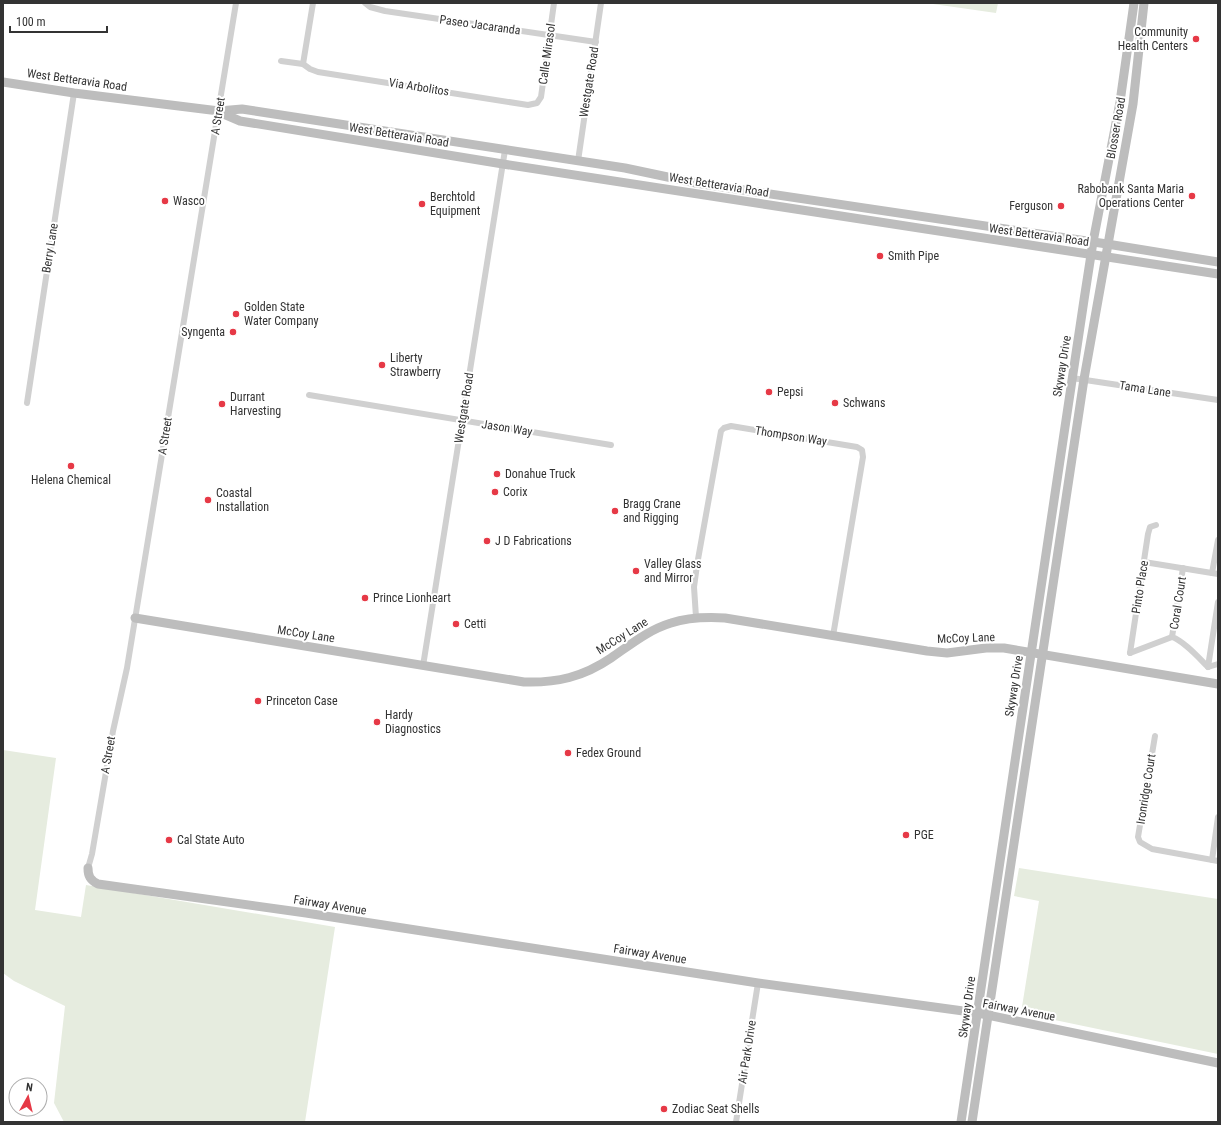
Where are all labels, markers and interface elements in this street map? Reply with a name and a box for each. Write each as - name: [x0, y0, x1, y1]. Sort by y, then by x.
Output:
- scale bar: [10, 8, 107, 34]
- street label: Paseo Jacaranda: [439, 12, 522, 38]
- text: 100 m: [16, 15, 46, 29]
- street label: Calle Mirasol: [536, 22, 558, 86]
- place label: Community Health Centers: [1118, 25, 1188, 53]
- marker: Community Health Centers: [1191, 34, 1201, 44]
- street label: Westgate Road: [577, 46, 601, 118]
- street label: West Betteravia Road: [26, 66, 128, 94]
- street label: Via Arbolitos: [388, 75, 450, 99]
- street label: A Street: [208, 96, 228, 136]
- street label: Blosser Road: [1104, 96, 1128, 160]
- street label: West Betteravia Road: [348, 120, 450, 150]
- street label: West Betteravia Road: [668, 170, 770, 200]
- place label: Rabobank Santa Maria Operations Center: [1077, 182, 1184, 210]
- place label: Berchtold Equipment: [430, 190, 481, 218]
- marker: Rabobank Santa Maria Operations Center: [1187, 191, 1197, 201]
- place label: Wasco: [173, 194, 205, 208]
- marker: Wasco: [160, 196, 170, 206]
- marker: Berchtold Equipment: [417, 199, 427, 209]
- place label: Ferguson: [1009, 199, 1053, 213]
- marker: Ferguson: [1056, 201, 1066, 211]
- street label: West Betteravia Road: [988, 221, 1090, 249]
- street label: Berry Lane: [39, 222, 61, 274]
- place label: Smith Pipe: [888, 249, 939, 263]
- marker: Smith Pipe: [875, 251, 885, 261]
- place label: Golden State Water Company: [244, 300, 319, 328]
- marker: Golden State Water Company: [231, 309, 241, 319]
- place label: Syngenta: [181, 325, 225, 339]
- marker: Syngenta: [228, 327, 238, 337]
- street label: Skyway Drive: [1050, 334, 1074, 398]
- place label: Liberty Strawberry: [390, 351, 441, 379]
- marker: Liberty Strawberry: [377, 360, 387, 370]
- street label: Westgate Road: [452, 372, 476, 444]
- street label: Tama Lane: [1118, 378, 1172, 400]
- place label: Pepsi: [777, 385, 803, 399]
- marker: Pepsi: [764, 387, 774, 397]
- place label: Durrant Harvesting: [230, 390, 281, 418]
- place label: Schwans: [843, 396, 885, 410]
- marker: Schwans: [830, 398, 840, 408]
- marker: Durrant Harvesting: [217, 399, 227, 409]
- street label: A Street: [155, 416, 175, 456]
- street label: Jason Way: [481, 417, 533, 439]
- street label: Thompson Way: [754, 423, 828, 449]
- marker: Helena Chemical: [66, 461, 76, 471]
- place label: Donahue Truck: [505, 467, 576, 481]
- marker: Donahue Truck: [492, 469, 502, 479]
- place label: Helena Chemical: [31, 473, 111, 487]
- place label: Corix: [503, 485, 528, 499]
- place label: Coastal Installation: [216, 486, 269, 514]
- marker: Corix: [490, 487, 500, 497]
- marker: Coastal Installation: [203, 495, 213, 505]
- place label: Bragg Crane and Rigging: [623, 497, 681, 525]
- marker: Bragg Crane and Rigging: [610, 506, 620, 516]
- place label: J D Fabrications: [495, 534, 572, 548]
- marker: J D Fabrications: [482, 536, 492, 546]
- place label: Valley Glass and Mirror: [644, 557, 702, 585]
- street label: Pinto Place: [1129, 559, 1151, 615]
- marker: Valley Glass and Mirror: [631, 566, 641, 576]
- street label: Coral Court: [1167, 575, 1189, 631]
- place label: Prince Lionheart: [373, 591, 451, 605]
- marker: Prince Lionheart: [360, 593, 370, 603]
- street label: McCoy Lane: [594, 615, 651, 657]
- place label: Cetti: [464, 617, 486, 631]
- marker: Cetti: [451, 619, 461, 629]
- street label: McCoy Lane: [276, 623, 336, 646]
- street label: McCoy Lane: [937, 630, 996, 646]
- street label: Skyway Drive: [1002, 654, 1026, 718]
- place label: Princeton Case: [266, 694, 338, 708]
- marker: Princeton Case: [253, 696, 263, 706]
- place label: Hardy Diagnostics: [385, 708, 441, 736]
- marker: Hardy Diagnostics: [372, 717, 382, 727]
- street label: A Street: [98, 735, 118, 775]
- place label: Fedex Ground: [576, 746, 641, 760]
- marker: Fedex Ground: [563, 748, 573, 758]
- street label: Ironridge Court: [1134, 752, 1159, 825]
- place label: PGE: [914, 828, 934, 842]
- marker: PGE: [901, 830, 911, 840]
- place label: Cal State Auto: [177, 833, 245, 847]
- marker: Cal State Auto: [164, 835, 174, 845]
- street label: Fairway Avenue: [293, 892, 368, 918]
- street label: Fairway Avenue: [613, 941, 688, 967]
- street label: Skyway Drive: [956, 975, 978, 1039]
- street label: Fairway Avenue: [982, 996, 1057, 1024]
- street label: Air Park Drive: [735, 1019, 759, 1085]
- north arrow: [8, 1077, 48, 1117]
- text: N: [25, 1081, 34, 1095]
- place label: Zodiac Seat Shells: [672, 1102, 759, 1116]
- marker: Zodiac Seat Shells: [659, 1104, 669, 1114]

